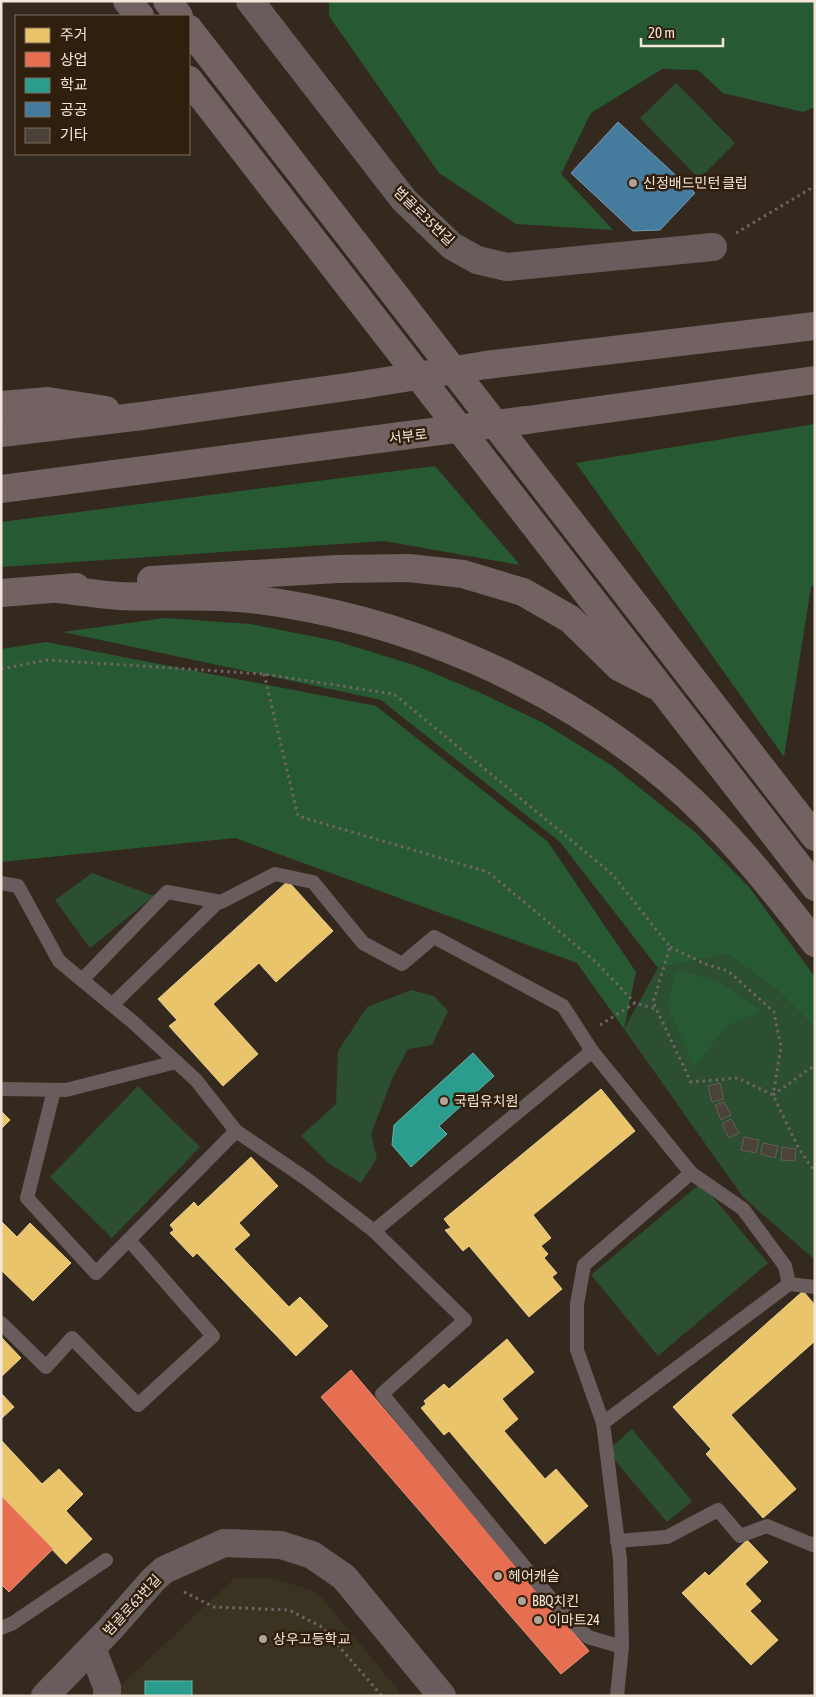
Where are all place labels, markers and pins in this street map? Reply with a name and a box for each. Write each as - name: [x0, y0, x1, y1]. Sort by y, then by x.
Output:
- place label: 신정배드민턴 클럽: [643, 175, 748, 191]
- marker: 신정배드민턴 클럽: [627, 177, 639, 189]
- place label: 국립유치원: [454, 1093, 518, 1109]
- marker: 국립유치원: [438, 1095, 450, 1107]
- place label: 헤어캐슬: [508, 1568, 560, 1584]
- marker: 헤어캐슬: [492, 1570, 504, 1582]
- place label: BBQ치킨: [532, 1593, 579, 1609]
- marker: BBQ치킨: [516, 1595, 528, 1607]
- place label: 이마트24: [548, 1612, 600, 1628]
- marker: 이마트24: [532, 1614, 544, 1626]
- place label: 상우고등학교: [273, 1631, 350, 1647]
- marker: 상우고등학교: [257, 1633, 269, 1645]

